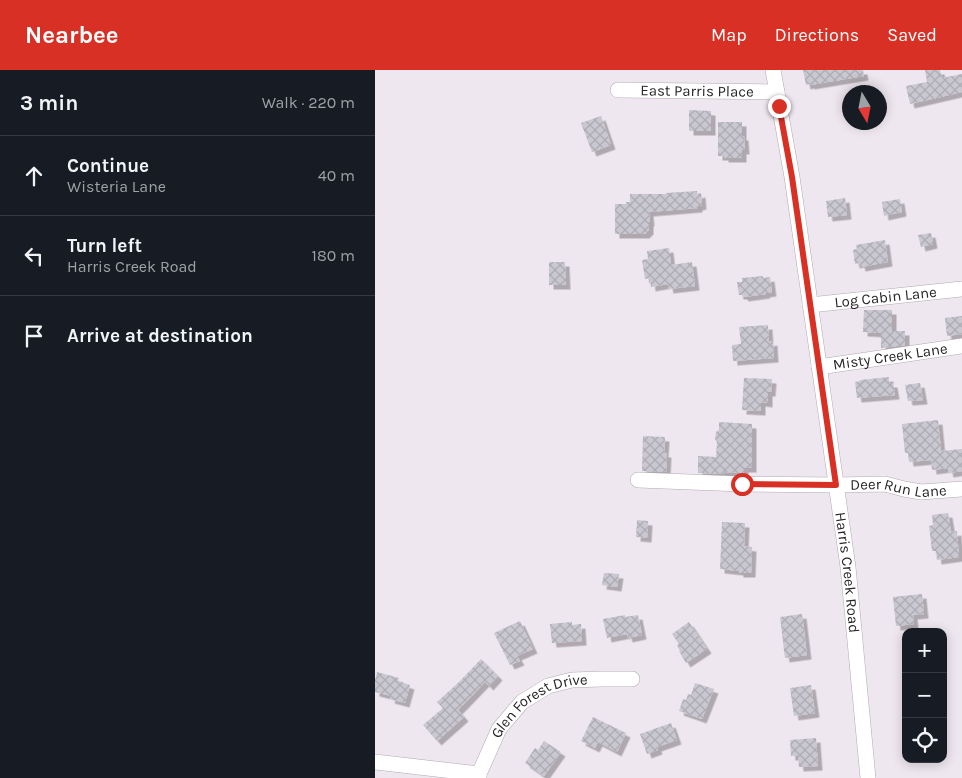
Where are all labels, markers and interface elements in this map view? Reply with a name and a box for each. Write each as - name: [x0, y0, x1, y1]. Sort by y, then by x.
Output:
- text: Nearbee: [25, 21, 119, 49]
- text: Map: [711, 24, 747, 46]
- text: Directions: [775, 24, 859, 46]
- text: Saved: [887, 24, 937, 46]
- street label: East Parris Place: [640, 81, 754, 101]
- north arrow: [842, 85, 887, 130]
- text: 3 min: [20, 91, 78, 115]
- text: Walk · 220 m: [262, 93, 355, 112]
- route end: [768, 95, 791, 118]
- text: Continue: [67, 155, 149, 177]
- icon: ahead: [20, 162, 48, 190]
- text: 40 m: [318, 166, 355, 185]
- text: Wisteria Lane: [67, 177, 166, 196]
- text: Turn left: [67, 235, 142, 257]
- icon: left: [20, 242, 48, 270]
- text: 180 m: [312, 246, 355, 265]
- text: Harris Creek Road: [67, 257, 197, 276]
- street label: Log Cabin Lane: [834, 283, 938, 311]
- icon: arrive: [20, 322, 48, 350]
- text: Arrive at destination: [67, 325, 253, 347]
- street label: Misty Creek Lane: [832, 339, 949, 374]
- route start: [731, 473, 754, 496]
- street label: Deer Run Lane: [850, 475, 947, 501]
- street label: Harris Creek Road: [831, 511, 863, 634]
- map controls: [902, 628, 947, 763]
- button: +: [902, 628, 947, 673]
- street label: Glen Forest Drive: [487, 670, 588, 741]
- button: −: [902, 673, 947, 718]
- button: locate: [902, 718, 947, 763]

